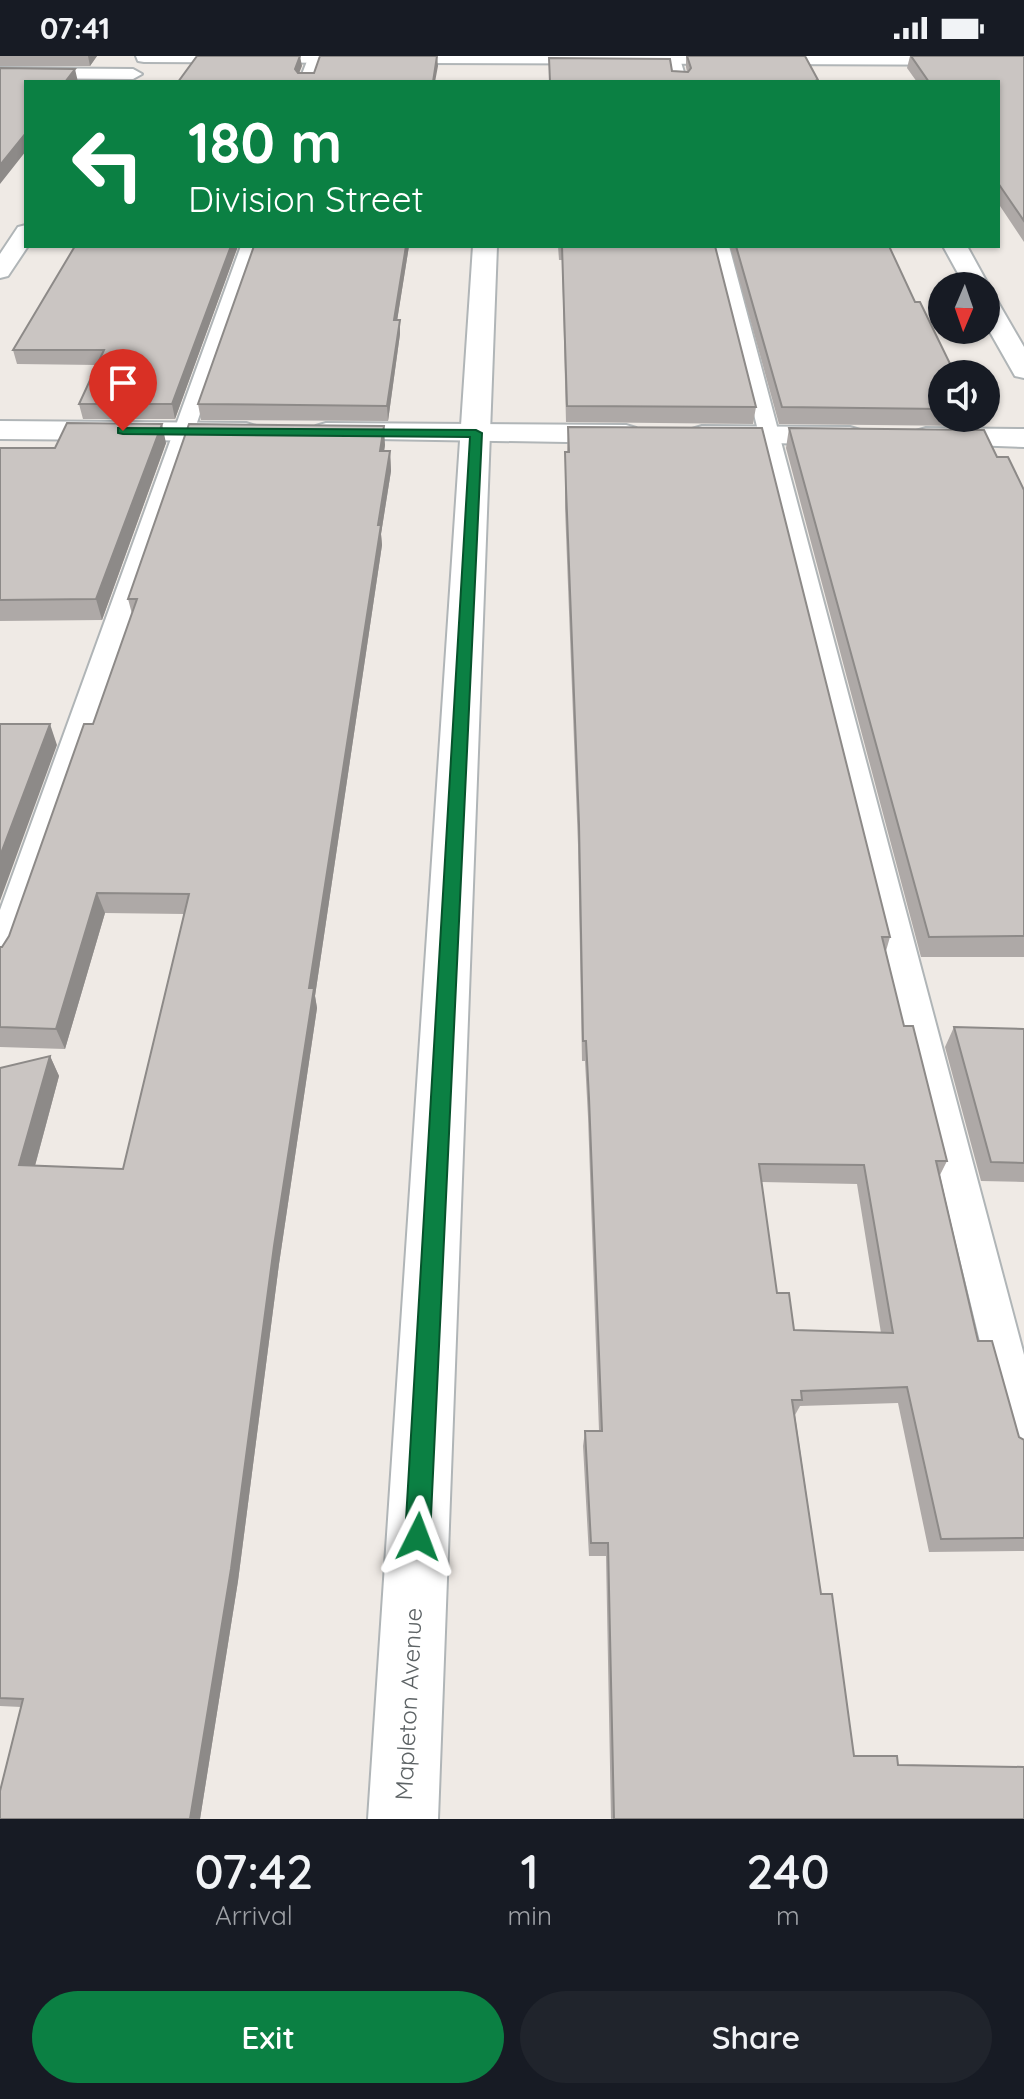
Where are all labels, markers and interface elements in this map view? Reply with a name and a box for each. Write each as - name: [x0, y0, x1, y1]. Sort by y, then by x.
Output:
- text: 07:41: [40, 9, 110, 47]
- text: 180 m: [188, 107, 342, 177]
- icon: left: [56, 112, 160, 216]
- text: Division Street: [188, 176, 424, 221]
- north arrow: [928, 272, 1000, 344]
- map controls: [928, 272, 1000, 432]
- pin: [89, 349, 157, 431]
- button: sound: [928, 360, 1000, 432]
- icon: arrive: [101, 361, 145, 405]
- position arrow: [376, 1495, 460, 1579]
- street label: Mapleton Avenue: [388, 1607, 428, 1801]
- text: 07:42: [194, 1841, 313, 1901]
- text: 1: [521, 1841, 539, 1901]
- text: 240: [746, 1841, 830, 1901]
- text: Arrival: [215, 1899, 293, 1932]
- text: min: [508, 1899, 552, 1932]
- text: m: [776, 1899, 800, 1932]
- button: Exit: [32, 1991, 504, 2083]
- button: Share: [520, 1991, 992, 2083]

